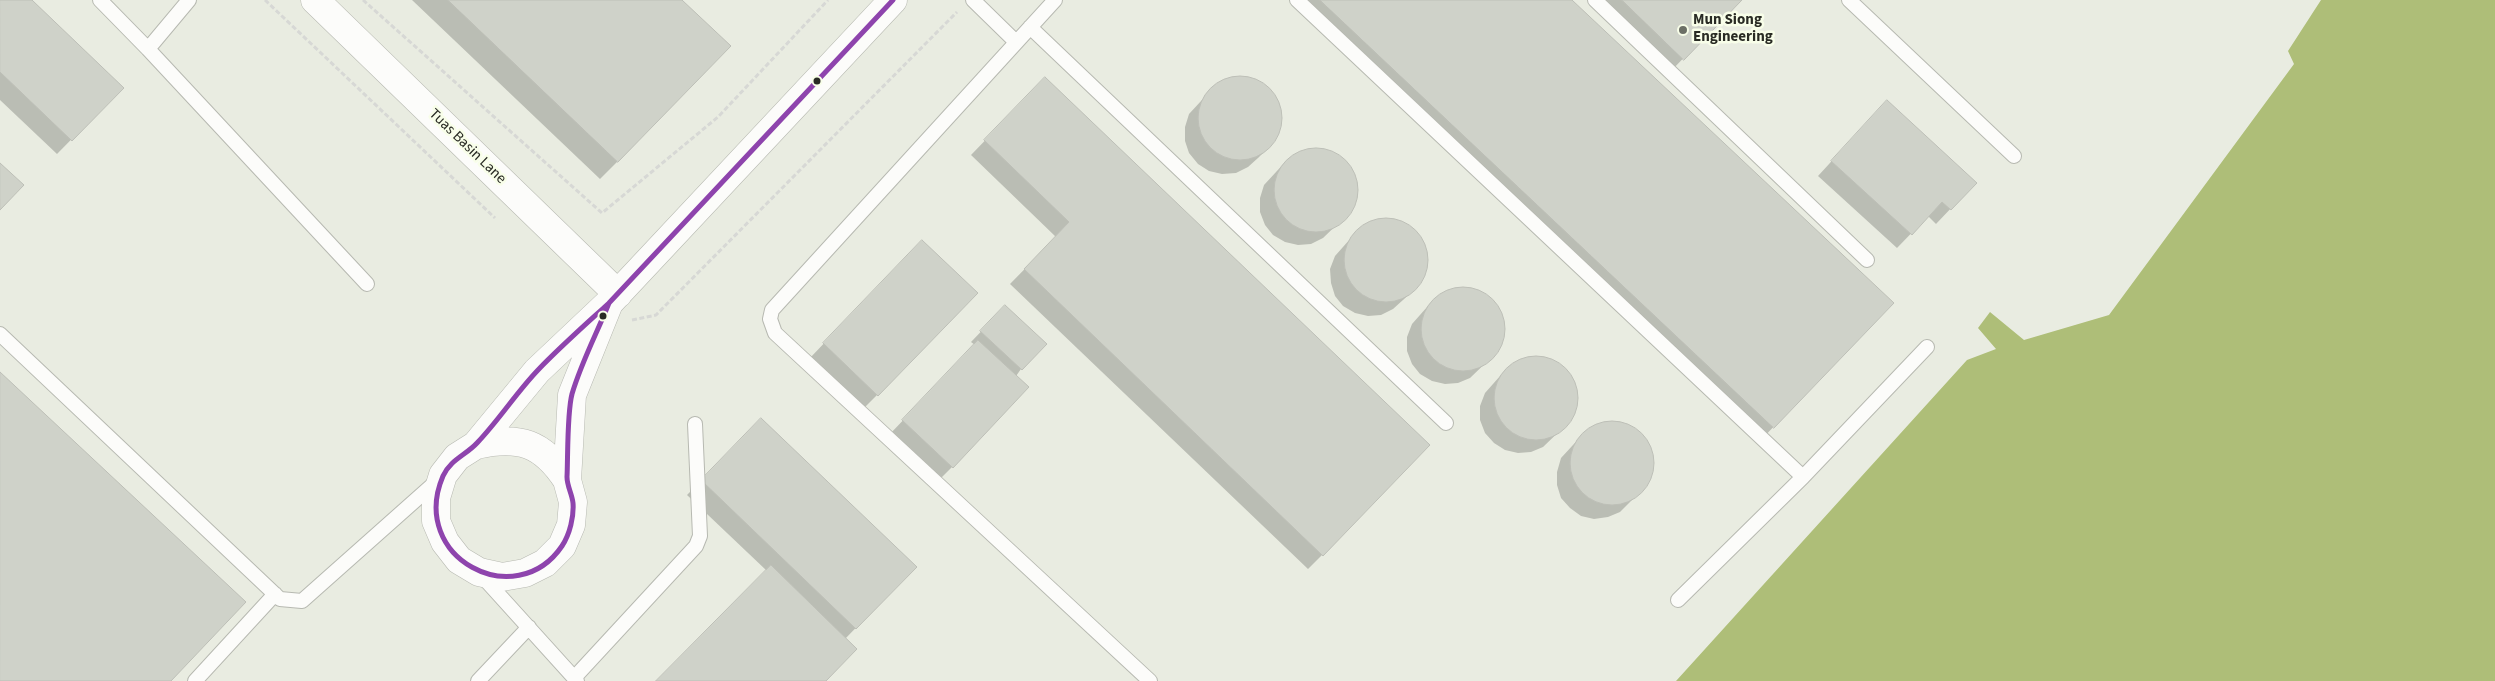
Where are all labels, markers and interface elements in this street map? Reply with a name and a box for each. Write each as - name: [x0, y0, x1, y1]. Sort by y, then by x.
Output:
- place label: Mun Siong Engineering: [1693, 12, 1773, 47]
- marker: Mun Siong Engineering: [1677, 24, 1689, 36]
- unlabelled marker: [812, 76, 822, 86]
- street label: Tuas Basin Lane: [425, 106, 509, 188]
- unlabelled marker: [598, 311, 608, 321]

